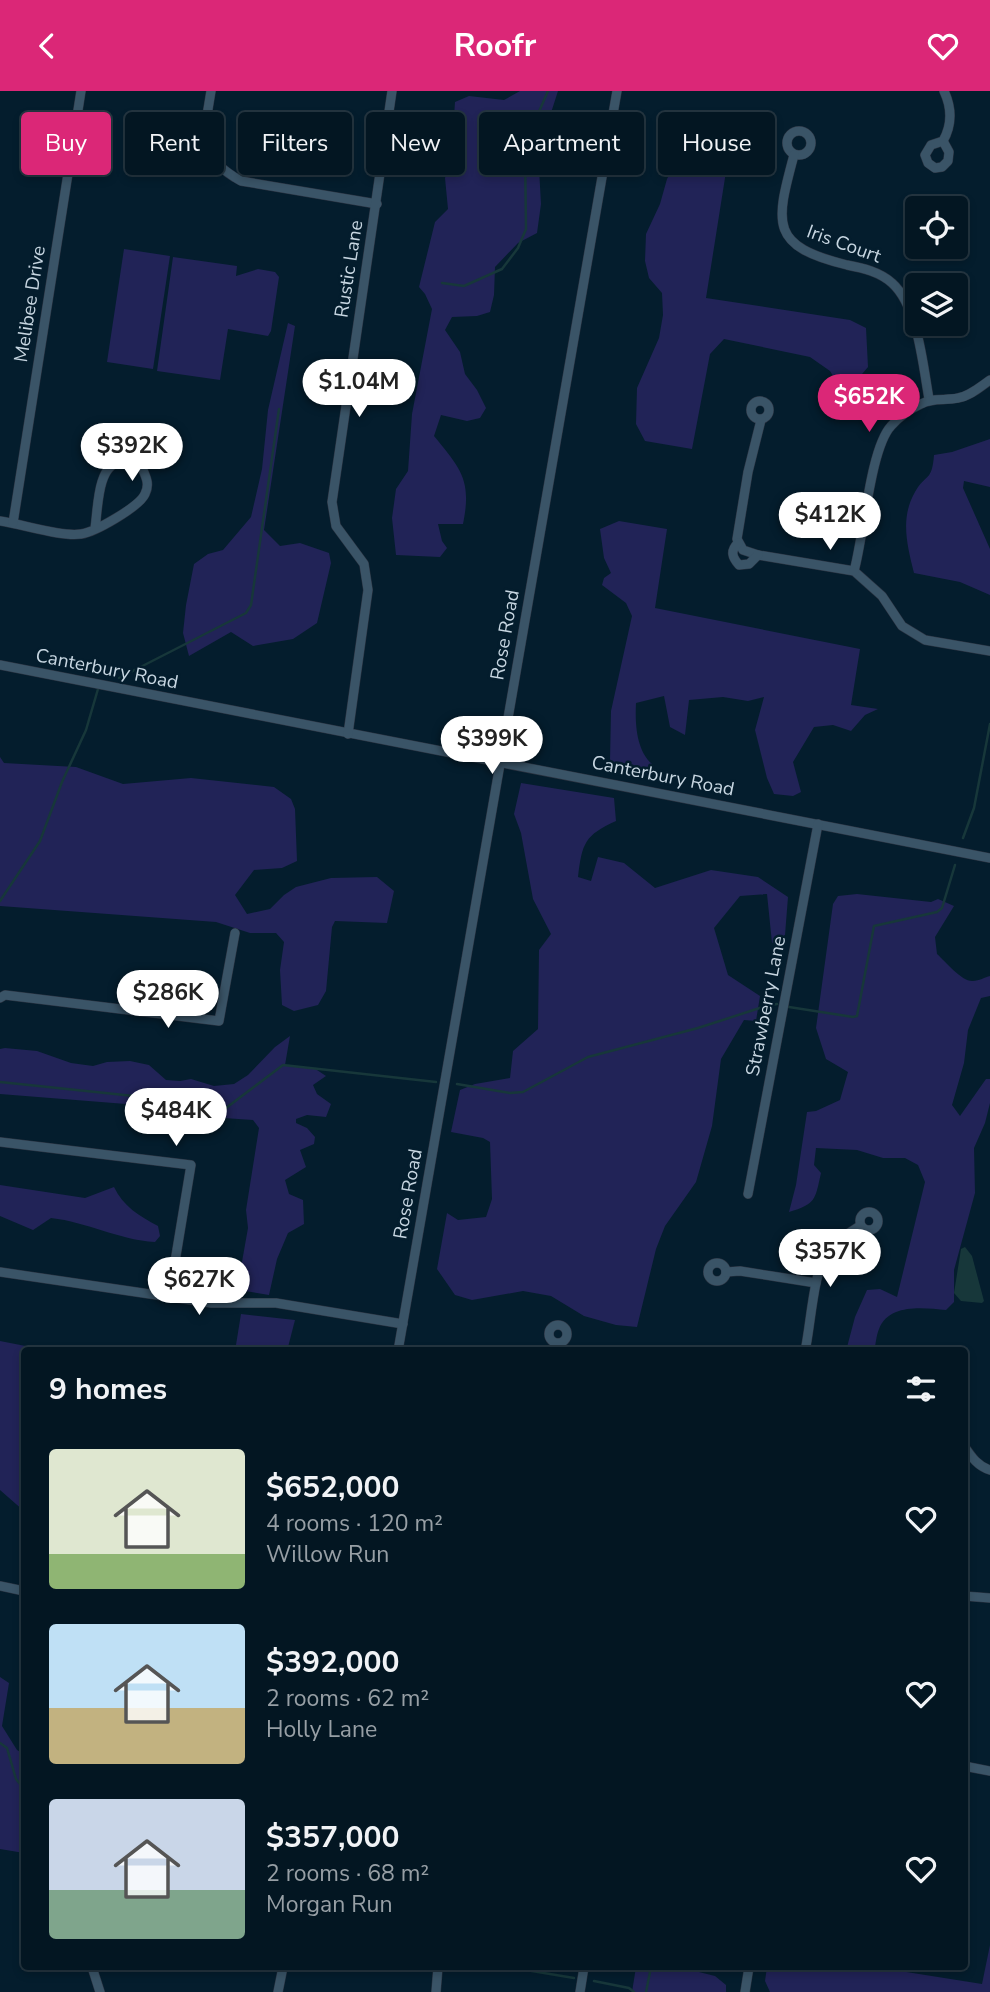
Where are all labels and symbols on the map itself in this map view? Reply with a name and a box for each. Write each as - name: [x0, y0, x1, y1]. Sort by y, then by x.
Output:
- street label: Rustic Lane: [328, 218, 370, 320]
- street label: Iris Court: [803, 219, 885, 270]
- street label: Melibee Drive: [8, 244, 52, 364]
- pin: $1.04M: [302, 359, 416, 419]
- pin: $652K: [820, 375, 918, 434]
- pin: $392K: [83, 423, 181, 483]
- pin: $412K: [781, 493, 879, 552]
- street label: Rose Road: [484, 588, 526, 682]
- street label: Canterbury Road: [33, 642, 181, 696]
- pin: $399K: [443, 717, 541, 776]
- street label: Canterbury Road: [589, 749, 737, 803]
- street label: Strawberry Lane: [740, 934, 792, 1078]
- pin: $286K: [119, 971, 217, 1030]
- pin: $484K: [127, 1089, 225, 1148]
- street label: Rose Road: [387, 1147, 429, 1241]
- pin: $357K: [781, 1229, 879, 1289]
- pin: $627K: [150, 1257, 248, 1317]

